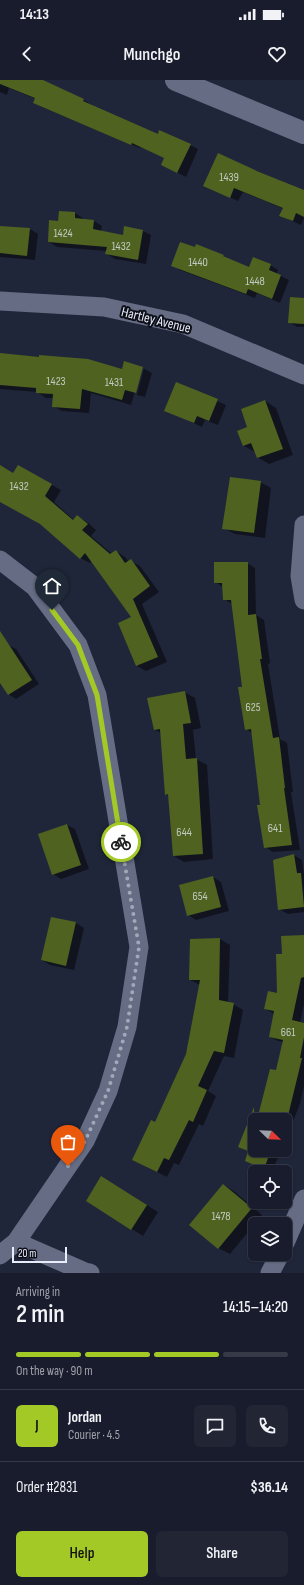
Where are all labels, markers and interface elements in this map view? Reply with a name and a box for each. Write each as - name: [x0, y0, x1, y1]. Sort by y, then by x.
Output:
- text: 14:13: [20, 5, 49, 24]
- icon: back: [16, 43, 38, 65]
- icon: heart: [266, 43, 288, 65]
- text: Munchgo: [123, 44, 181, 65]
- house number: 1439: [219, 170, 239, 185]
- house number: 1424: [53, 226, 73, 241]
- house number: 1432: [111, 239, 131, 254]
- house number: 1440: [188, 255, 208, 270]
- house number: 1448: [245, 274, 265, 289]
- street label: Hartley Avenue: [120, 303, 192, 337]
- house number: 1423: [46, 374, 66, 389]
- house number: 1431: [105, 375, 124, 390]
- house number: 1432: [9, 479, 29, 494]
- pin: [35, 569, 69, 610]
- icon: home: [41, 575, 63, 597]
- house number: 625: [245, 700, 261, 715]
- house number: 641: [268, 821, 283, 836]
- courier: [101, 822, 141, 862]
- house number: 644: [176, 825, 192, 840]
- icon: bike: [110, 831, 132, 853]
- house number: 654: [192, 889, 208, 904]
- house number: 661: [281, 1025, 296, 1040]
- north arrow: [248, 1113, 292, 1157]
- map controls: [248, 1113, 292, 1261]
- pin: [51, 1125, 85, 1166]
- icon: bag: [57, 1131, 79, 1153]
- button: locate: [248, 1165, 292, 1209]
- house number: 1478: [211, 1209, 231, 1224]
- button: layers: [248, 1217, 292, 1261]
- scale bar: [12, 1245, 67, 1264]
- text: 20 m: [18, 1247, 36, 1260]
- text: Arriving in: [16, 1284, 60, 1300]
- text: 14:15–14:20: [223, 1298, 288, 1317]
- text: 2 min: [16, 1299, 65, 1330]
- text: On the way · 90 m: [16, 1363, 93, 1379]
- button: chat: [194, 1405, 236, 1447]
- button: phone: [246, 1405, 288, 1447]
- text: Jordan: [68, 1408, 102, 1427]
- text: J: [35, 1416, 39, 1435]
- text: Courier · 4.5: [68, 1427, 120, 1443]
- text: Order #2831: [16, 1478, 78, 1497]
- text: $36.14: [250, 1478, 288, 1497]
- button: Help: [16, 1531, 148, 1577]
- button: Share: [156, 1531, 288, 1577]

